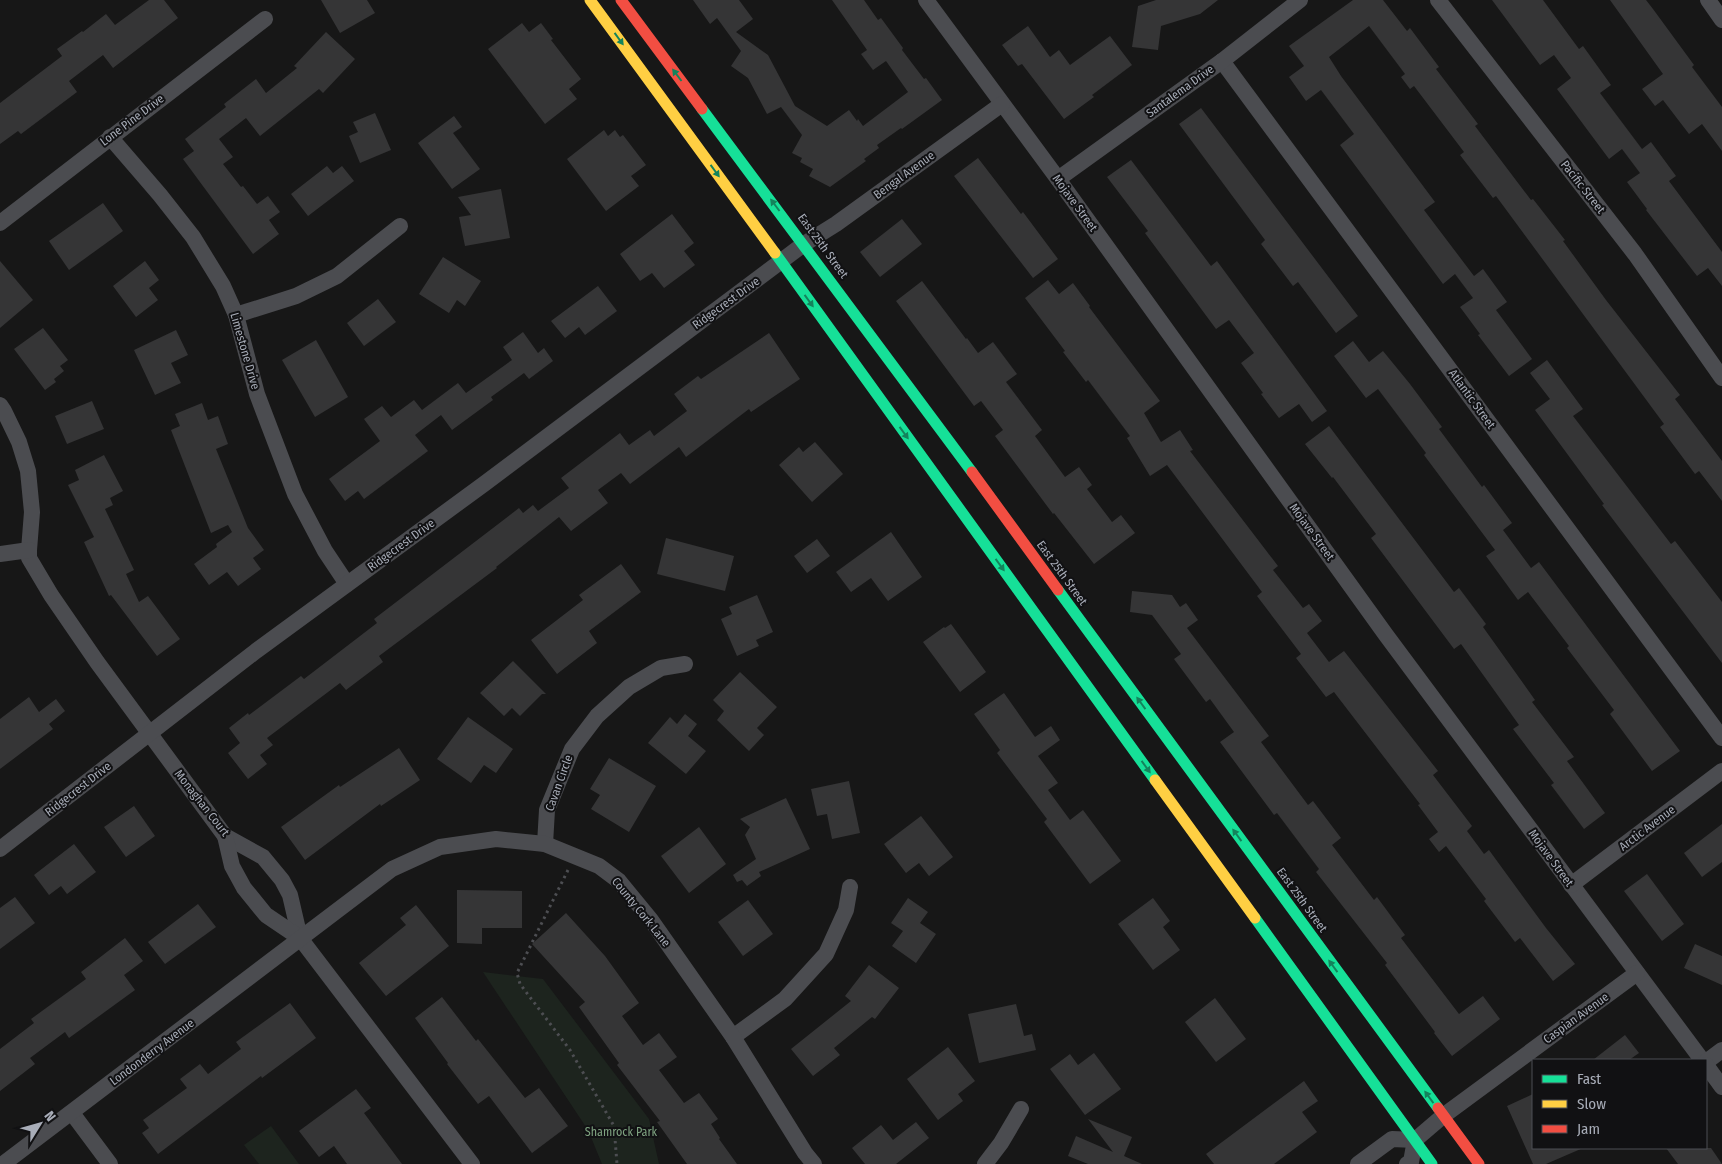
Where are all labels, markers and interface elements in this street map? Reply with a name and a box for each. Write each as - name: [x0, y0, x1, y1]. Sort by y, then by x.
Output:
- one-way arrow: [614, 32, 624, 46]
- street label: Santalema Drive: [1143, 62, 1217, 120]
- one-way arrow: [672, 69, 683, 82]
- street label: Lone Pine Drive: [97, 91, 167, 149]
- street label: Bengal Avenue: [871, 148, 937, 202]
- street label: Pacific Street: [1558, 158, 1608, 216]
- one-way arrow: [710, 164, 720, 177]
- street label: Mojave Street: [1050, 172, 1100, 234]
- one-way arrow: [770, 198, 780, 212]
- street label: East 25th Street: [795, 211, 851, 281]
- street label: Ridgecrest Drive: [690, 274, 762, 332]
- one-way arrow: [804, 294, 814, 308]
- street label: Limestone Drive: [227, 311, 263, 391]
- street label: Atlantic Street: [1446, 367, 1498, 431]
- one-way arrow: [899, 426, 910, 439]
- street label: Mojave Street: [1287, 501, 1337, 563]
- street label: Ridgecrest Drive: [365, 516, 437, 574]
- street label: East 25th Street: [1034, 538, 1090, 608]
- one-way arrow: [994, 558, 1005, 571]
- one-way arrow: [1136, 697, 1146, 710]
- street label: Cavan Circle: [542, 753, 576, 813]
- street label: Ridgecrest Drive: [42, 759, 114, 819]
- one-way arrow: [1141, 760, 1151, 774]
- street label: Monaghan Court: [172, 767, 232, 839]
- street label: Arctic Avenue: [1616, 802, 1678, 854]
- street label: Mojave Street: [1526, 827, 1576, 889]
- one-way arrow: [1232, 828, 1242, 841]
- street label: East 25th Street: [1274, 865, 1330, 935]
- street label: County Cork Lane: [609, 875, 673, 949]
- one-way arrow: [1328, 959, 1338, 973]
- street label: Caspian Avenue: [1541, 990, 1611, 1046]
- street label: Londonderry Avenue: [107, 1016, 197, 1088]
- legend: [1532, 1059, 1707, 1149]
- text: Fast: [1577, 1070, 1601, 1088]
- one-way arrow: [1424, 1090, 1434, 1104]
- text: Slow: [1577, 1095, 1606, 1113]
- north arrow: [15, 1099, 65, 1149]
- text: N: [41, 1108, 59, 1125]
- text: Jam: [1577, 1120, 1600, 1138]
- park label: Shamrock Park: [585, 1125, 658, 1139]

